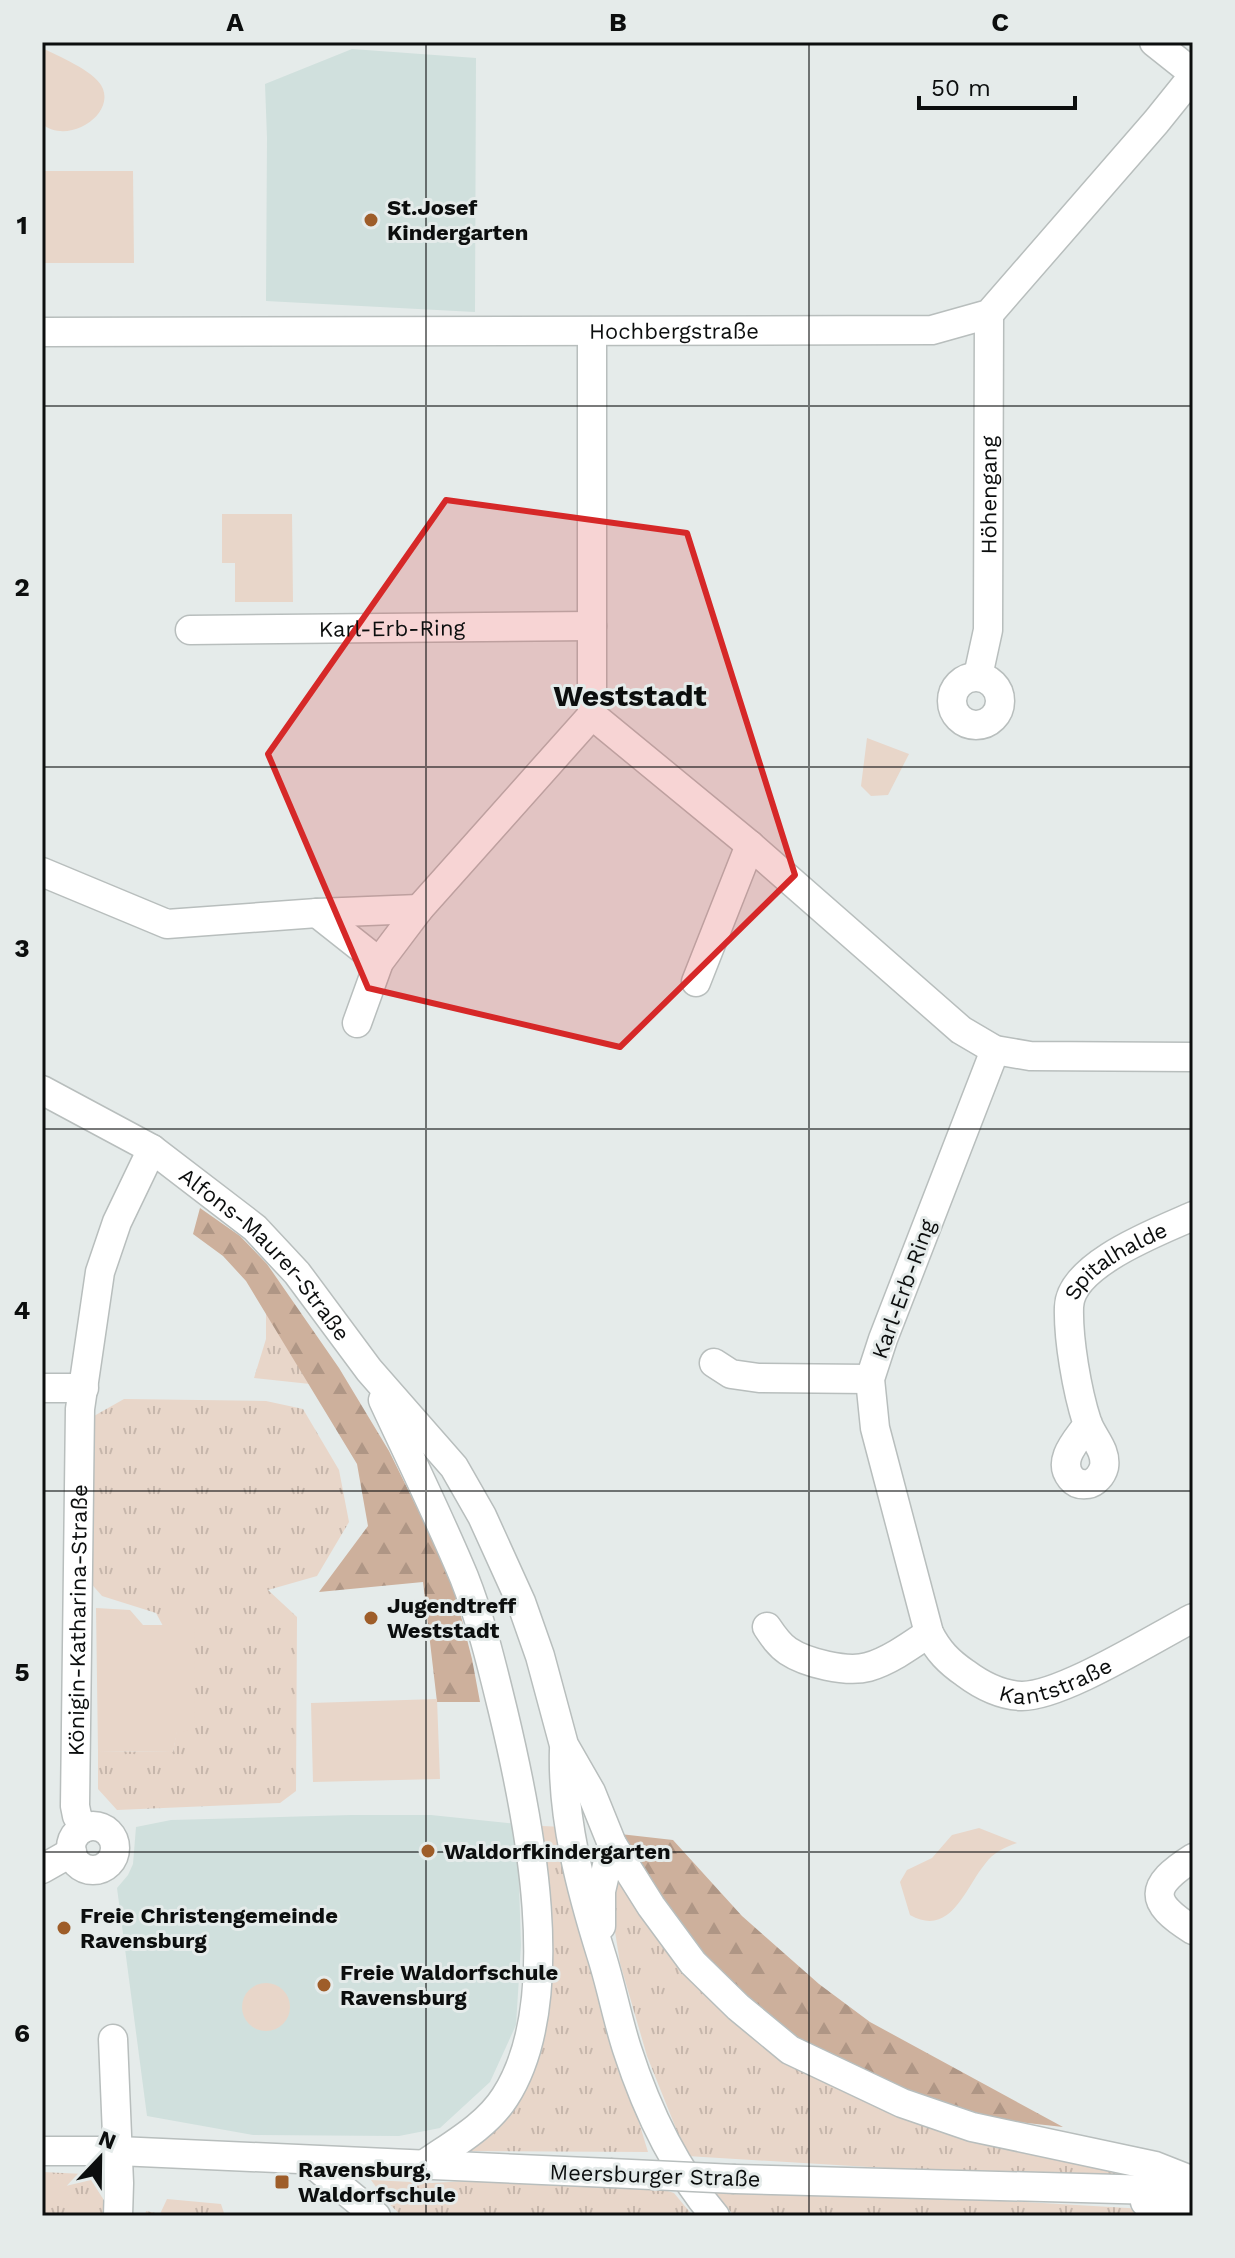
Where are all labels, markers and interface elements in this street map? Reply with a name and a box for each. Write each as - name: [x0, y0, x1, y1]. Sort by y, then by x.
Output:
- text: A: [226, 7, 244, 37]
- text: B: [609, 7, 627, 37]
- text: C: [991, 7, 1009, 37]
- scale bar: [919, 60, 1075, 110]
- text: 50 m: [931, 74, 991, 102]
- place label: St.Josef Kindergarten: [387, 195, 528, 245]
- text: 1: [16, 210, 28, 240]
- marker: St.Josef Kindergarten: [362, 211, 380, 229]
- street label: Hochbergstraße: [589, 318, 759, 344]
- street label: Höhengang: [976, 435, 1002, 554]
- text: 2: [14, 572, 30, 602]
- street label: Karl-Erb-Ring: [319, 615, 466, 642]
- district label: Weststadt: [553, 678, 707, 713]
- text: 3: [14, 933, 30, 963]
- street label: Alfons-Maurer-Straße: [174, 1163, 355, 1346]
- street label: Karl-Erb-Ring: [867, 1216, 940, 1362]
- street label: Spitalhalde: [1059, 1217, 1171, 1304]
- text: 4: [14, 1295, 31, 1325]
- street label: Königin-Katharina-Straße: [64, 1484, 92, 1756]
- place label: Jugendtreff Weststadt: [387, 1593, 516, 1643]
- marker: Jugendtreff Weststadt: [362, 1609, 380, 1627]
- street label: Kantstraße: [996, 1653, 1116, 1709]
- text: 5: [14, 1657, 30, 1687]
- place label: Waldorfkindergarten: [444, 1839, 671, 1864]
- marker: Waldorfkindergarten: [419, 1842, 437, 1860]
- place label: Freie Christengemeinde Ravensburg: [80, 1903, 338, 1953]
- marker: Freie Christengemeinde Ravensburg: [55, 1919, 73, 1937]
- place label: Freie Waldorfschule Ravensburg: [340, 1960, 558, 2010]
- marker: Freie Waldorfschule Ravensburg: [315, 1976, 333, 1994]
- text: 6: [14, 2018, 30, 2048]
- north arrow: [60, 2118, 140, 2198]
- text: N: [95, 2125, 120, 2155]
- place label: Ravensburg, Waldorfschule: [298, 2157, 456, 2207]
- street label: Meersburger Straße: [549, 2159, 761, 2192]
- marker: Ravensburg, Waldorfschule: [273, 2173, 291, 2191]

